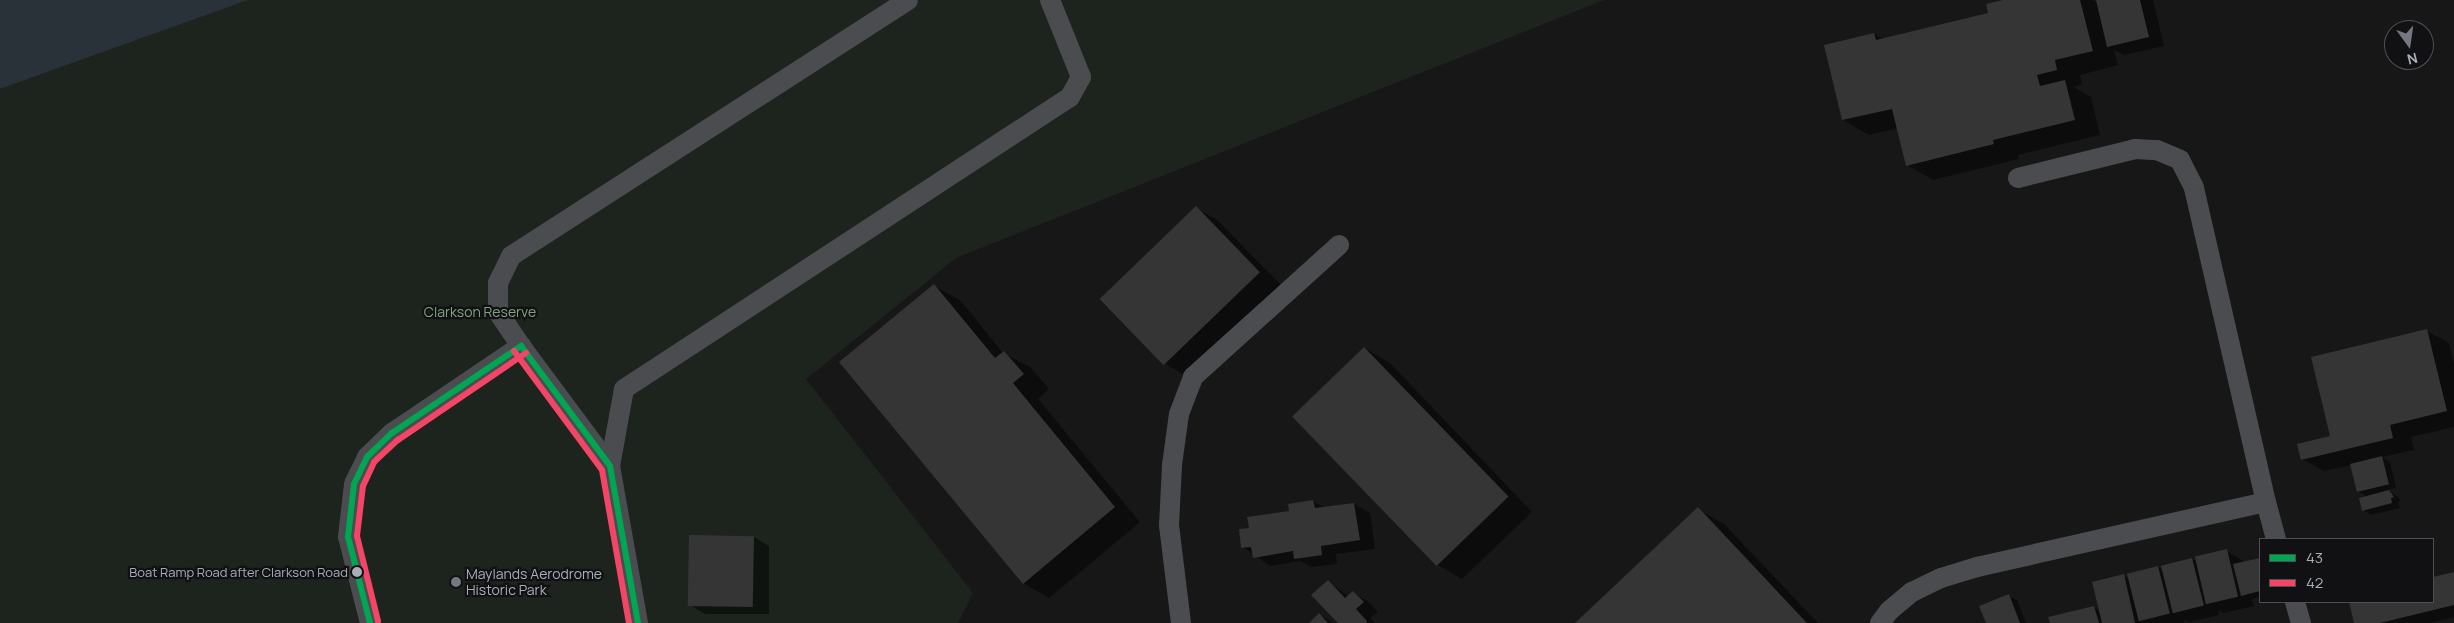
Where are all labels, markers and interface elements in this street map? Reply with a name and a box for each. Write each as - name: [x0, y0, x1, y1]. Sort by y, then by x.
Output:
- north arrow: [2384, 20, 2434, 70]
- text: N: [2405, 49, 2420, 70]
- park label: Clarkson Reserve: [424, 304, 536, 320]
- legend: [2259, 538, 2434, 603]
- text: 43: [2306, 547, 2323, 568]
- place label: Boat Ramp Road after Clarkson Road: [129, 564, 348, 580]
- place label: Maylands Aerodrome Historic Park: [466, 566, 602, 598]
- marker: Boat Ramp Road after Clarkson Road: [352, 567, 362, 577]
- text: 42: [2306, 572, 2323, 593]
- marker: Maylands Aerodrome Historic Park: [450, 576, 462, 588]

